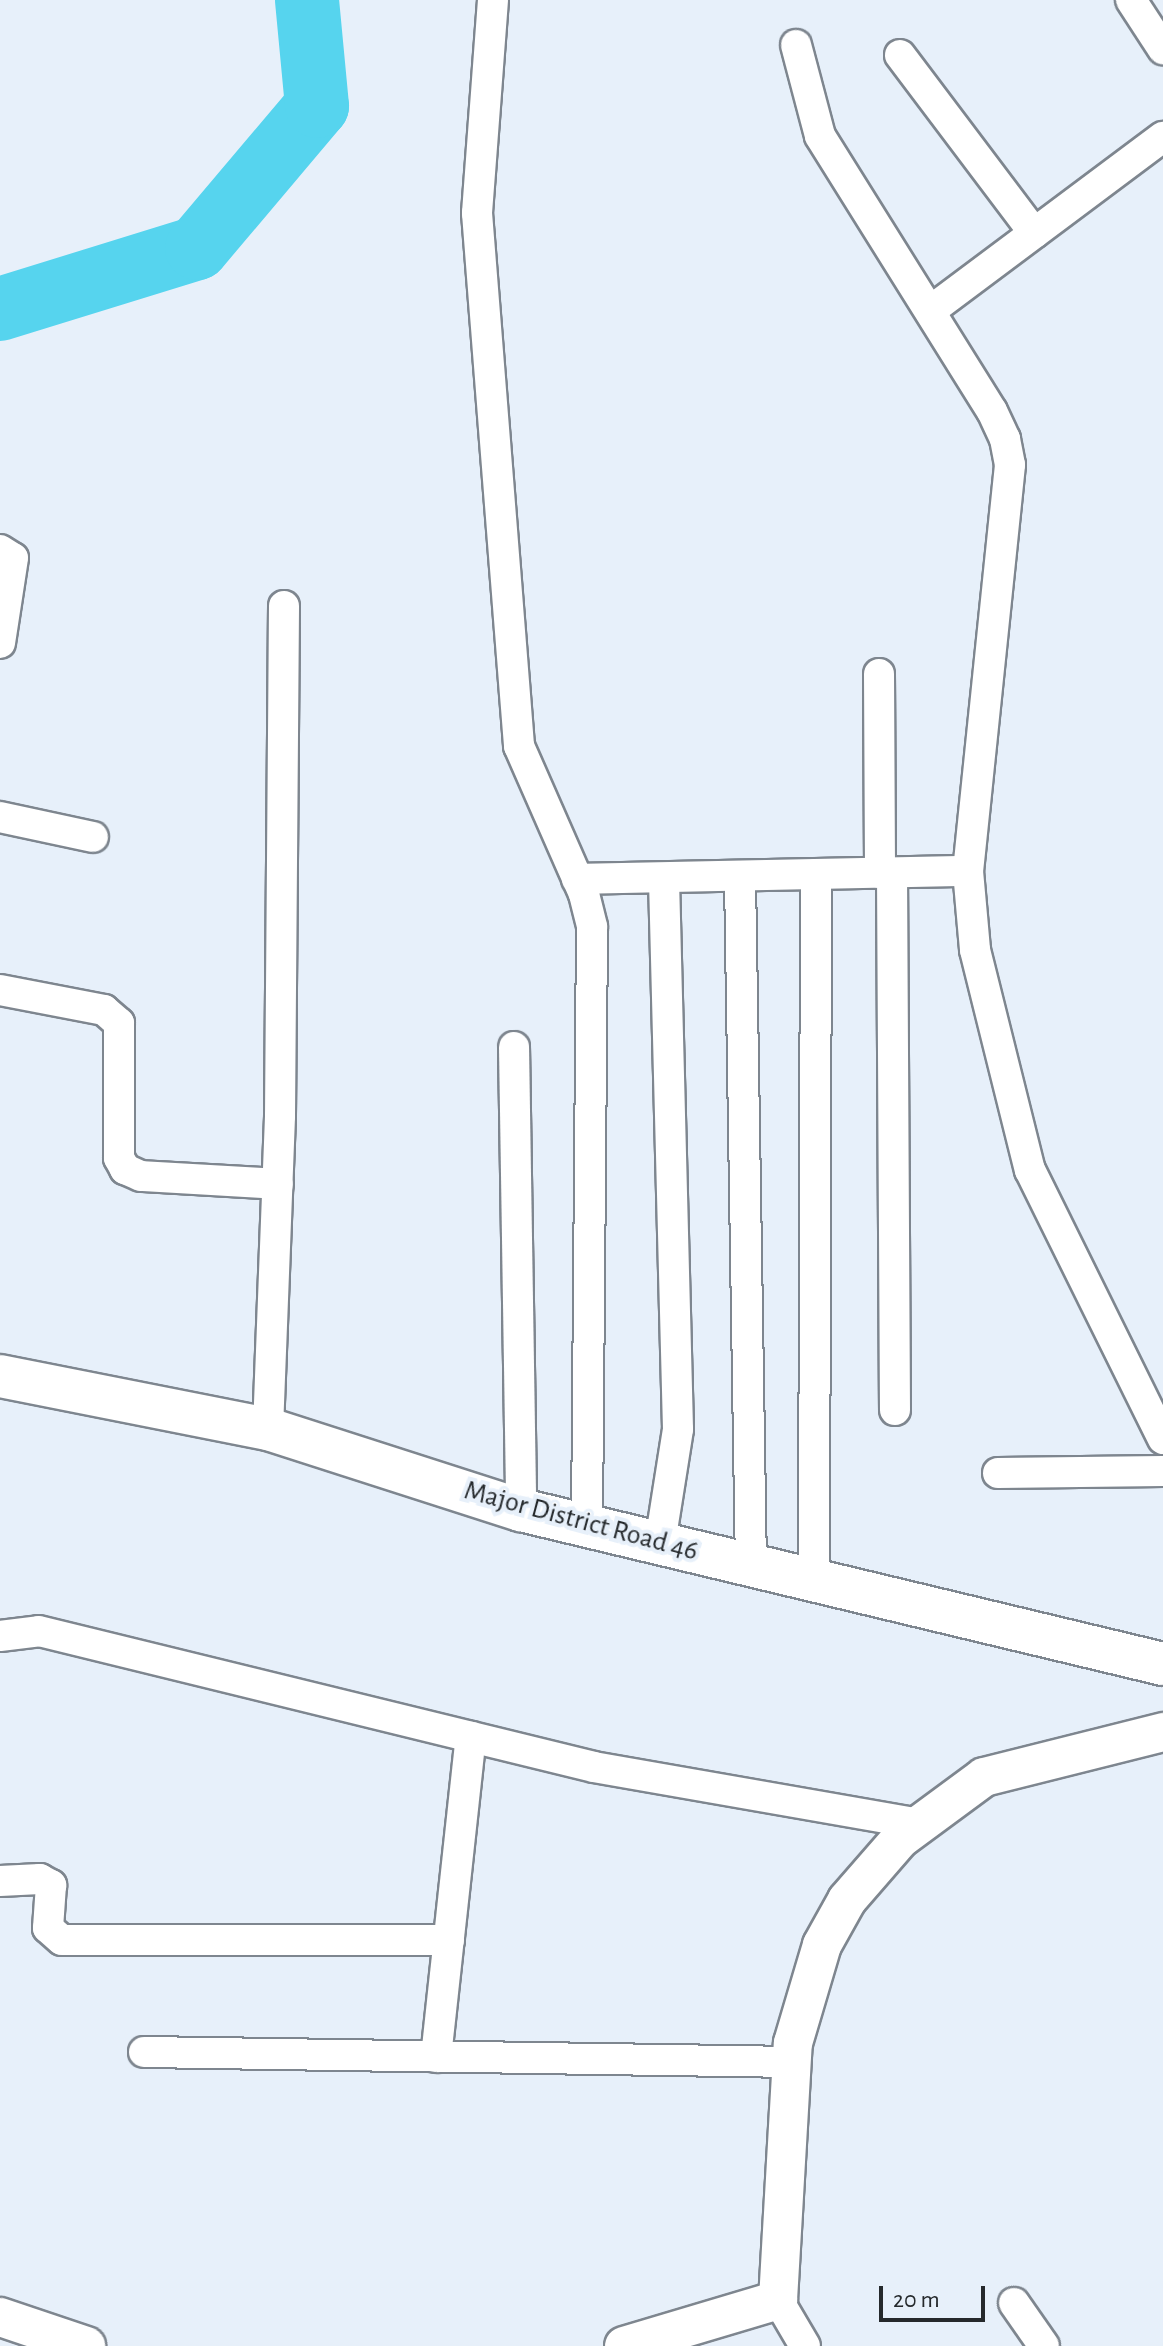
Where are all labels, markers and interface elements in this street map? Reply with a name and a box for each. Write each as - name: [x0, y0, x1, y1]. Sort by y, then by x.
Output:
- street label: Major District Road 46: [460, 1474, 702, 1568]
- scale bar: [883, 2270, 989, 2320]
- text: 20 m: [893, 2288, 940, 2312]

